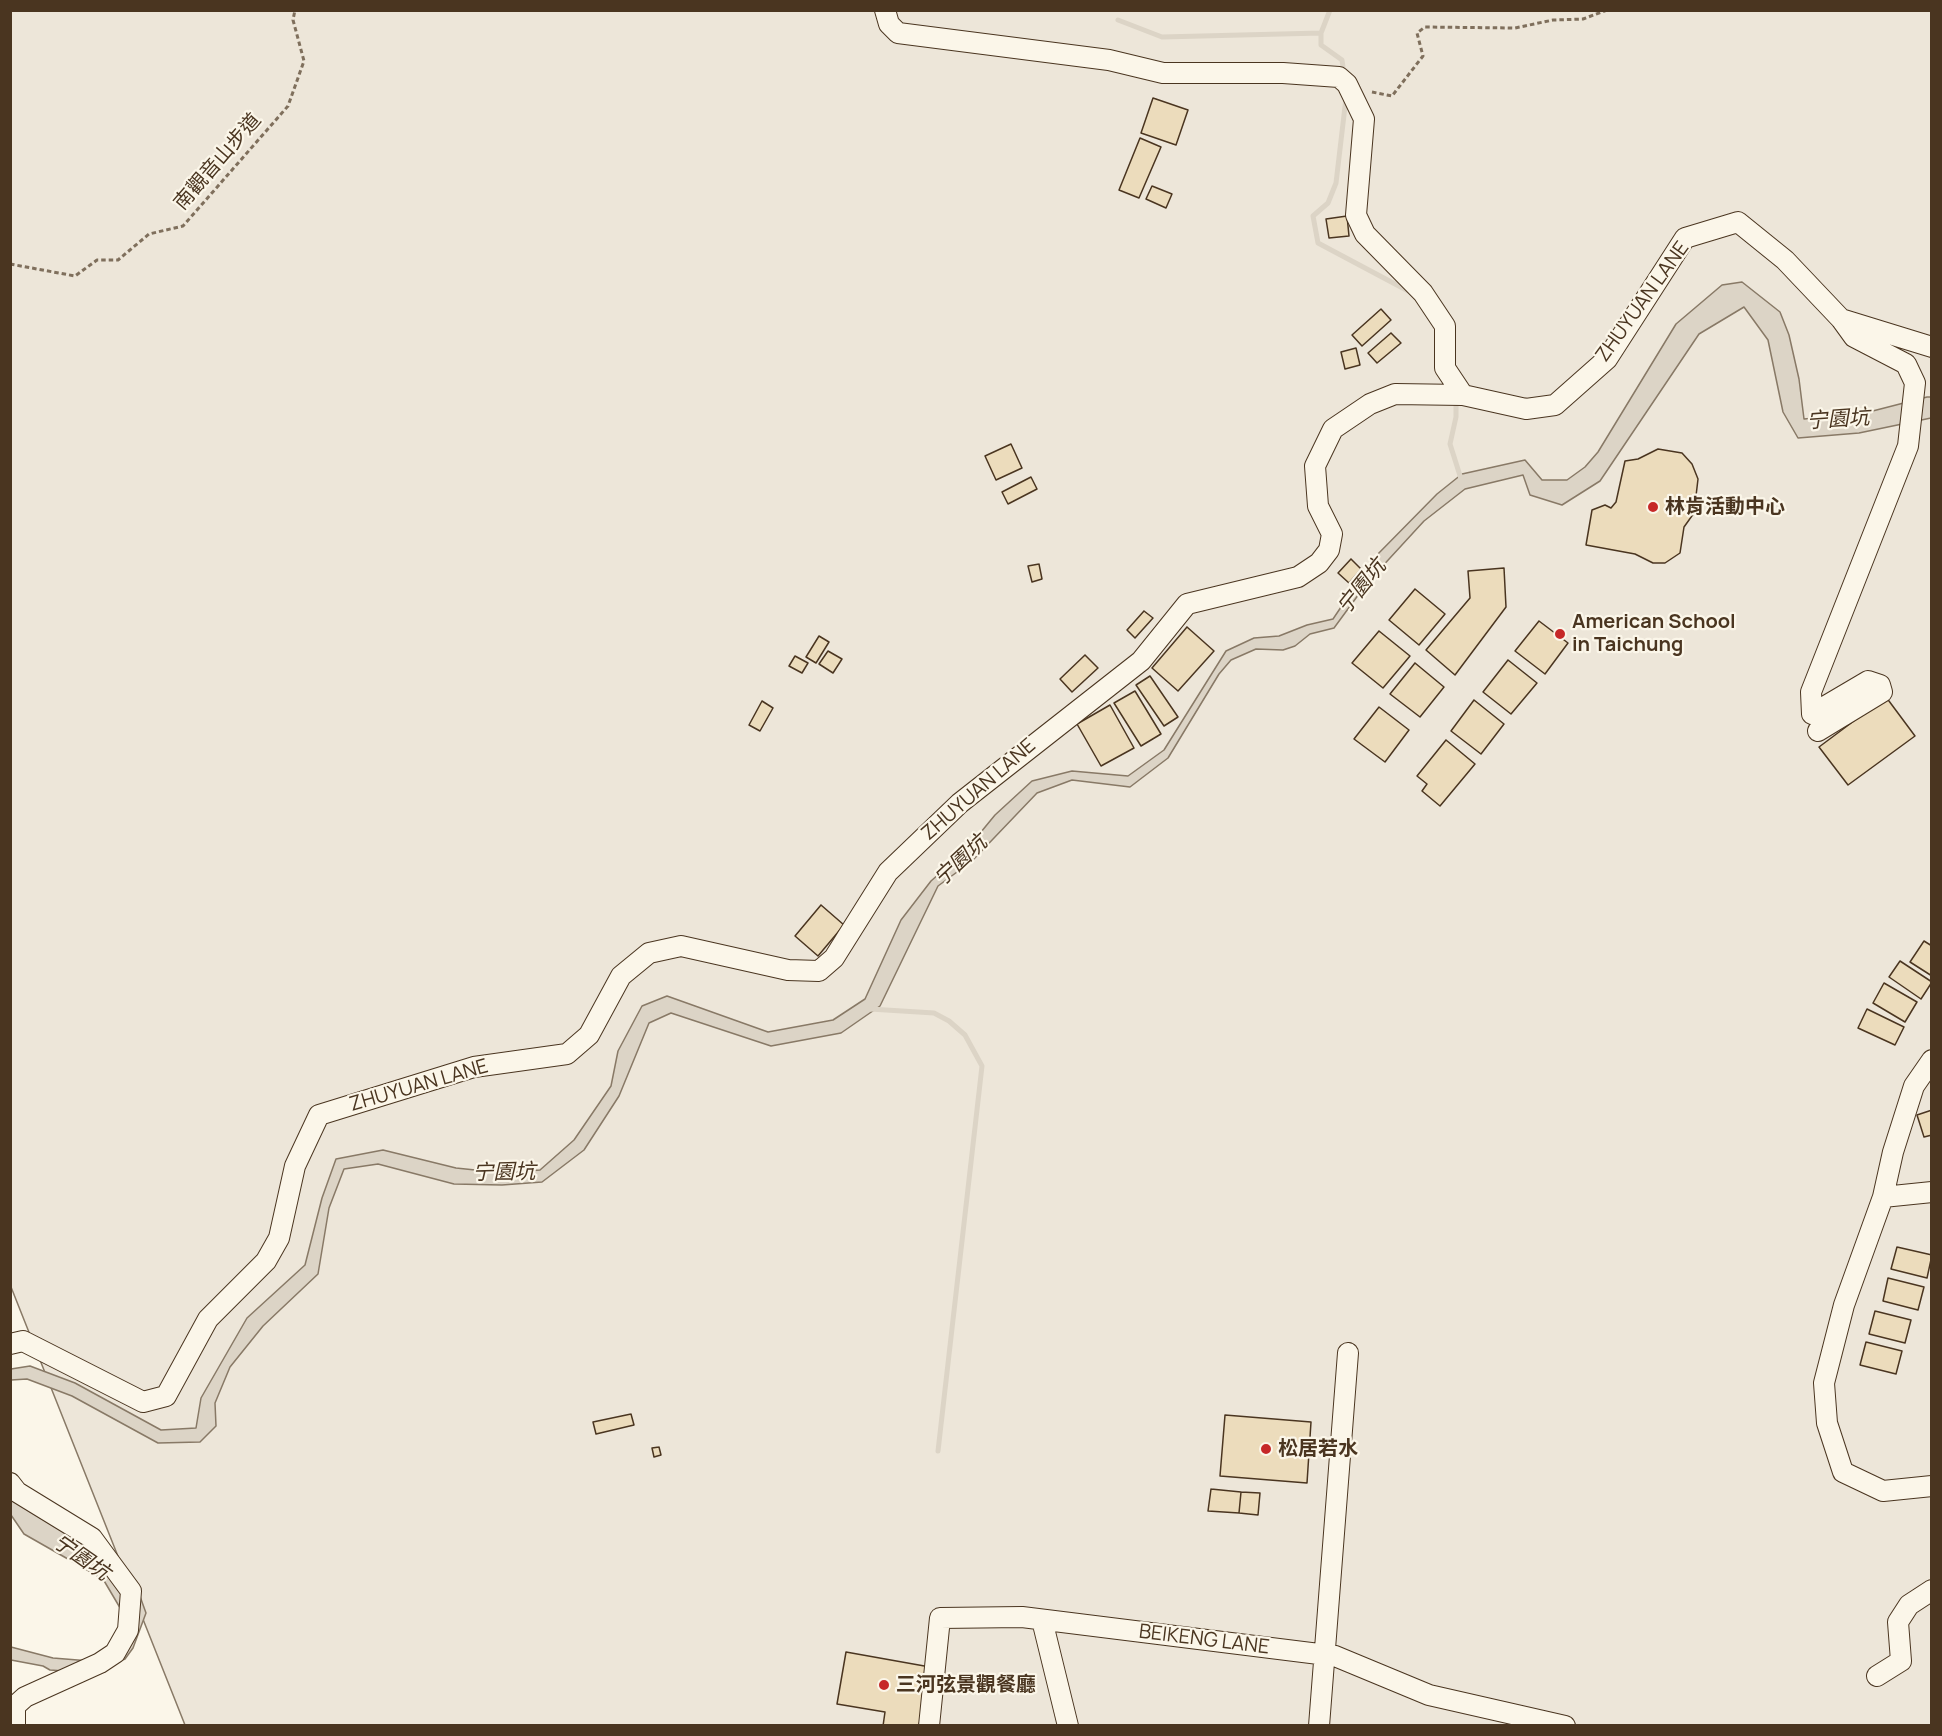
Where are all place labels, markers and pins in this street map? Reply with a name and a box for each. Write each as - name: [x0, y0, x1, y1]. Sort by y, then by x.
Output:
- place label: 林肯活動中心: [1665, 495, 1785, 519]
- marker: 林肯活動中心: [1646, 500, 1660, 514]
- place label: American School in Taichung: [1572, 610, 1736, 657]
- marker: American School in Taichung: [1553, 627, 1567, 641]
- place label: 松居若水: [1278, 1437, 1358, 1461]
- marker: 松居若水: [1259, 1442, 1273, 1456]
- place label: 三河弦景觀餐廳: [896, 1673, 1036, 1697]
- marker: 三河弦景觀餐廳: [877, 1678, 891, 1692]

